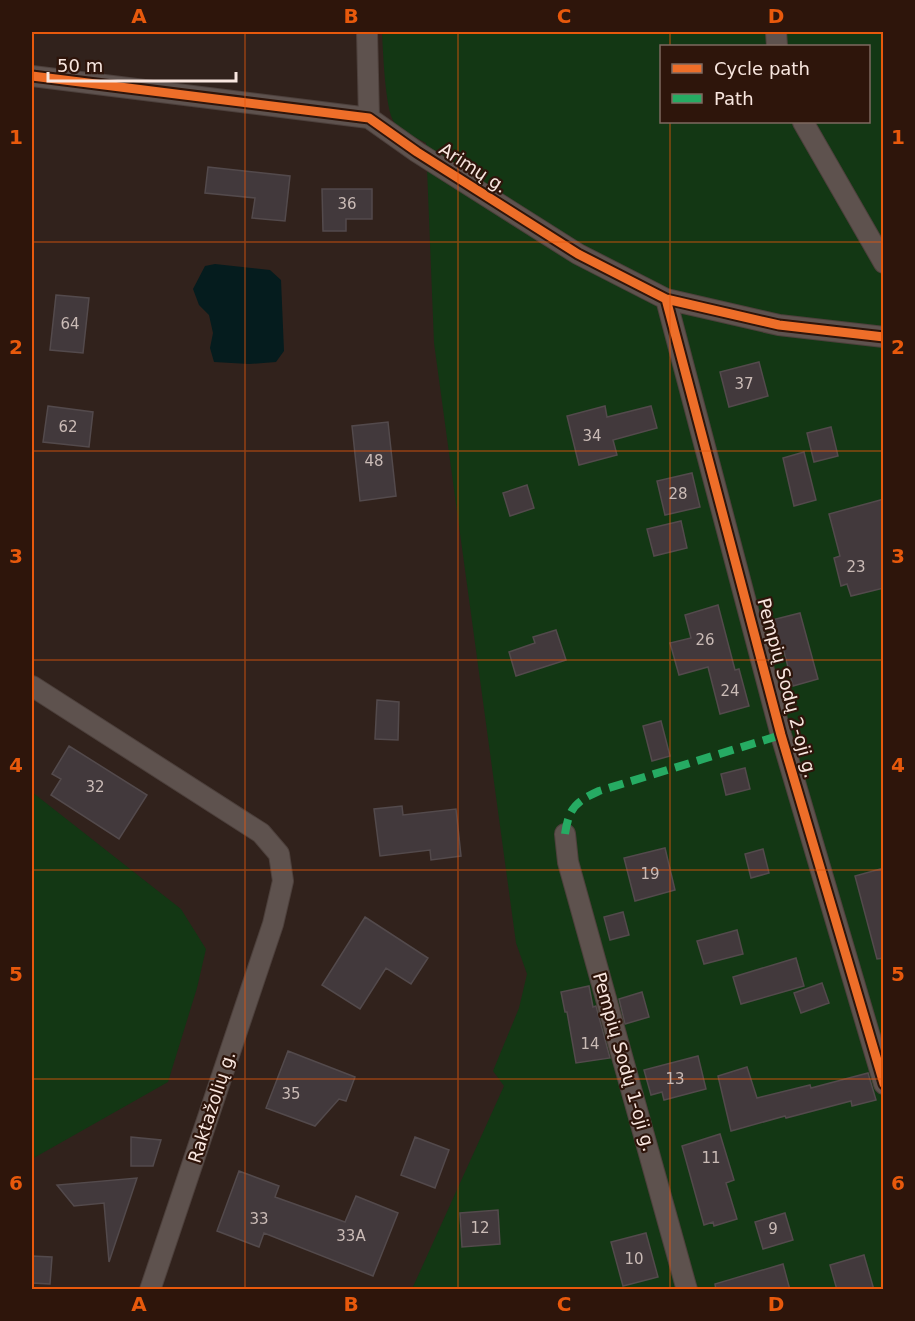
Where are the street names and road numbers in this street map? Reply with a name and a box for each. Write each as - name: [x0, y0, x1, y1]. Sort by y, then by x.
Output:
- street label: Arimų g.: [435, 138, 511, 197]
- street label: Pempių Sodų 2-oji g.: [753, 596, 822, 780]
- street label: Pempių Sodų 1-oji g.: [589, 970, 660, 1154]
- street label: Raktažolių g.: [184, 1048, 239, 1165]

